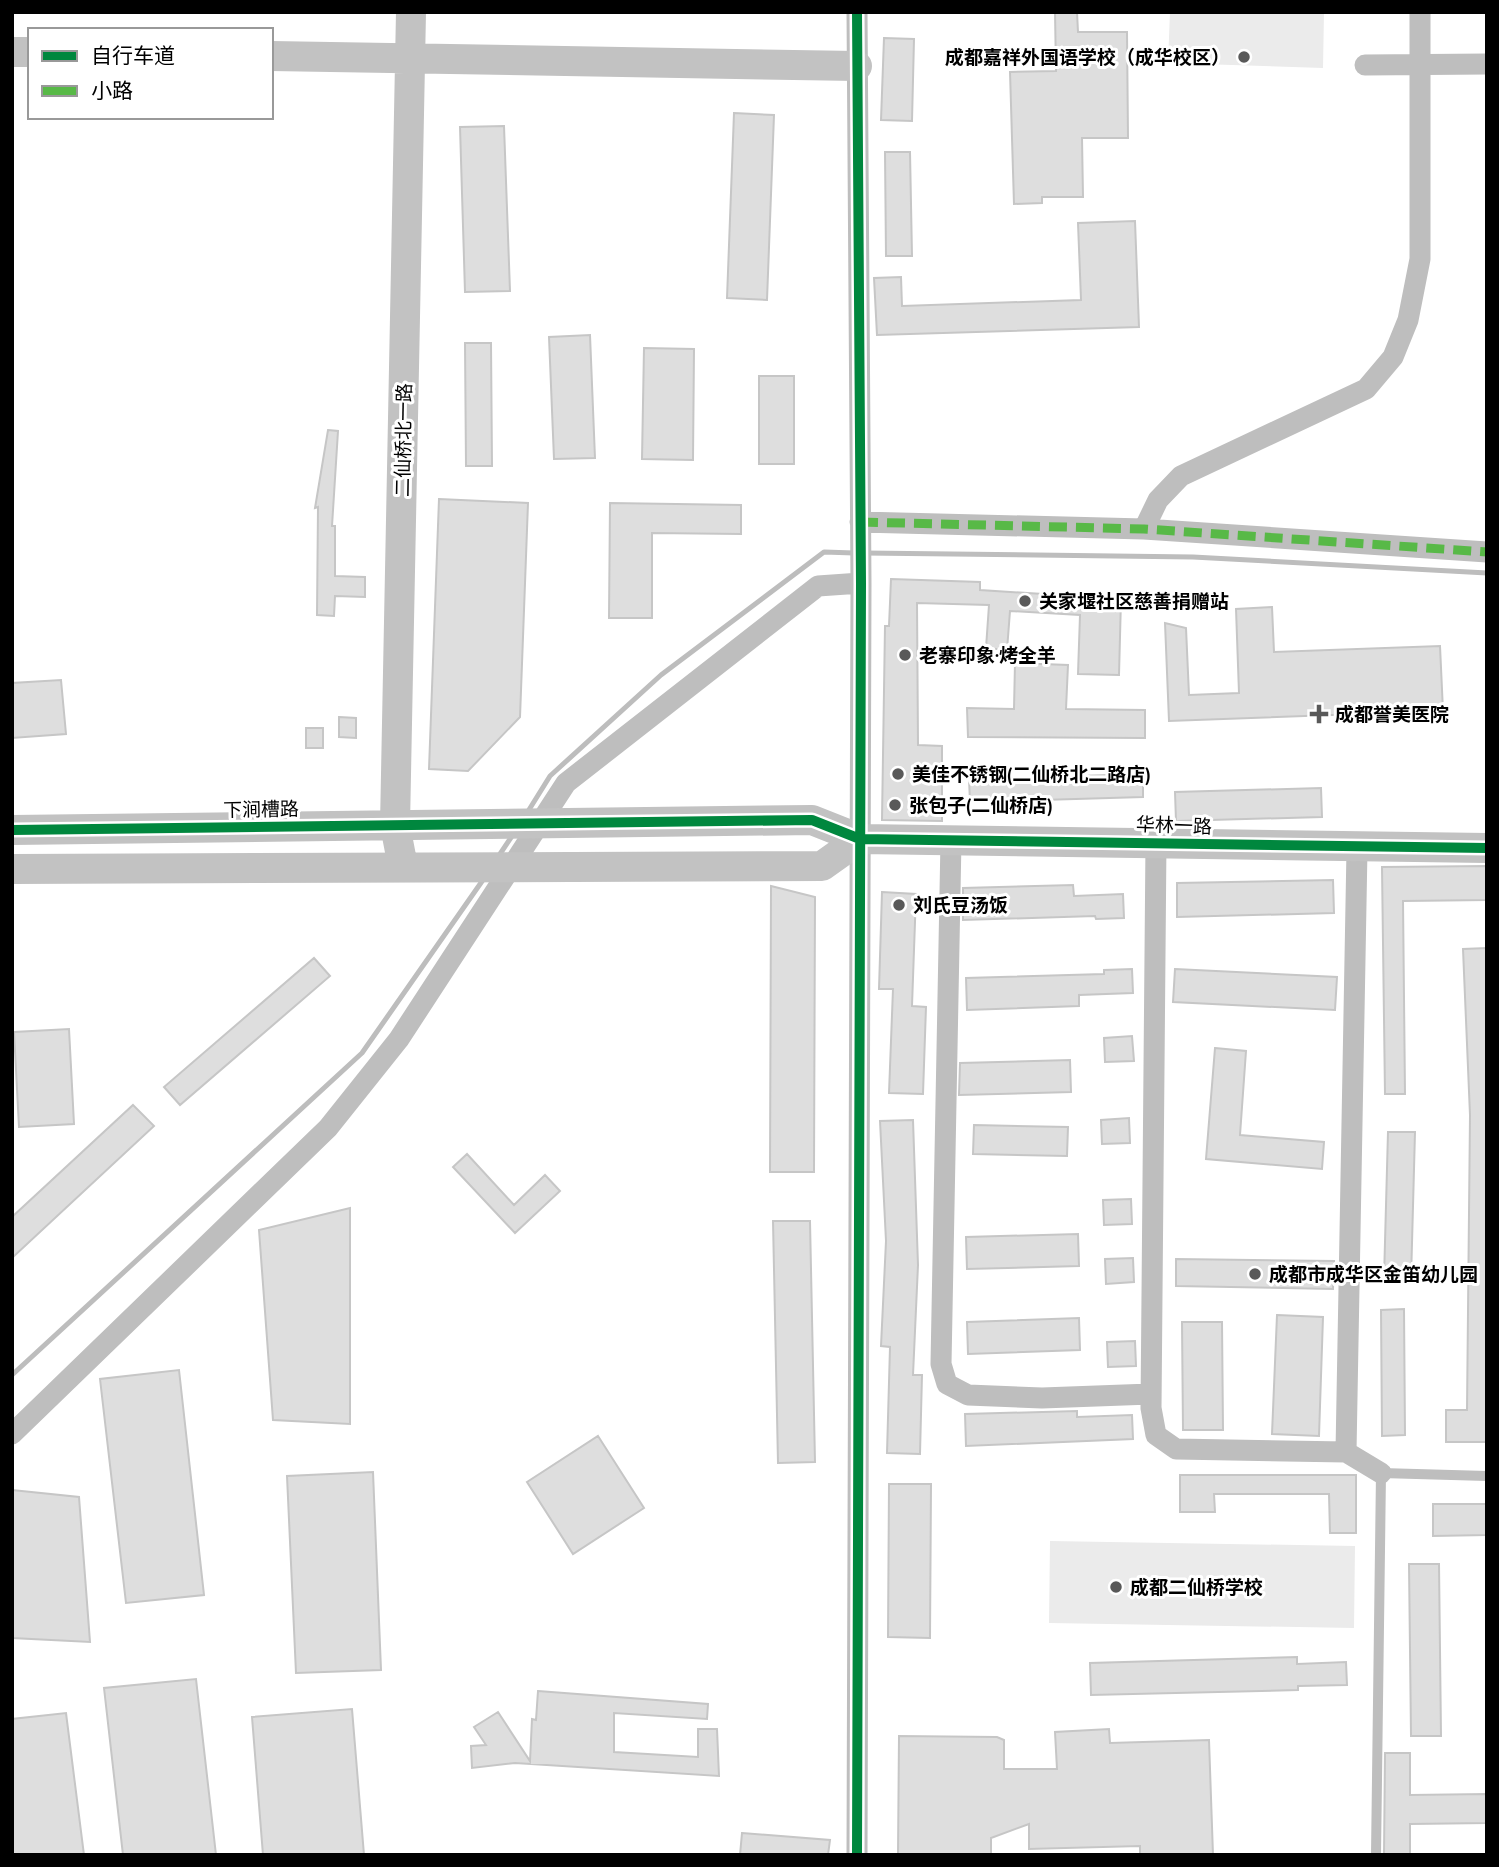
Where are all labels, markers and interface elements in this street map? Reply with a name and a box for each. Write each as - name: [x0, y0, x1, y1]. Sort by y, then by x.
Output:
- legend: [28, 28, 273, 119]
- text: 自行车道: [91, 42, 175, 69]
- place label: 成都嘉祥外国语学校（成华校区）: [945, 45, 1230, 69]
- marker: 成都嘉祥外国语学校（成华校区）: [1236, 49, 1252, 65]
- text: 小路: [91, 77, 133, 104]
- street label: 二仙桥北一路: [390, 383, 416, 497]
- place label: 关家堰社区慈善捐赠站: [1039, 589, 1229, 613]
- marker: 关家堰社区慈善捐赠站: [1017, 593, 1033, 609]
- place label: 老寨印象·烤全羊: [919, 643, 1056, 667]
- marker: 老寨印象·烤全羊: [897, 647, 913, 663]
- place label: 成都誉美医院: [1335, 702, 1449, 726]
- marker: 成都誉美医院: [1309, 704, 1329, 724]
- place label: 美佳不锈钢(二仙桥北二路店): [912, 762, 1151, 786]
- marker: 美佳不锈钢(二仙桥北二路店): [890, 766, 906, 782]
- place label: 张包子(二仙桥店): [909, 793, 1053, 817]
- street label: 下涧槽路: [223, 796, 299, 822]
- marker: 张包子(二仙桥店): [887, 797, 903, 813]
- street label: 华林一路: [1136, 812, 1212, 838]
- place label: 刘氏豆汤饭: [913, 893, 1008, 917]
- marker: 刘氏豆汤饭: [891, 897, 907, 913]
- place label: 成都市成华区金笛幼儿园: [1269, 1262, 1478, 1286]
- marker: 成都市成华区金笛幼儿园: [1247, 1266, 1263, 1282]
- place label: 成都二仙桥学校: [1130, 1575, 1263, 1599]
- marker: 成都二仙桥学校: [1108, 1579, 1124, 1595]

